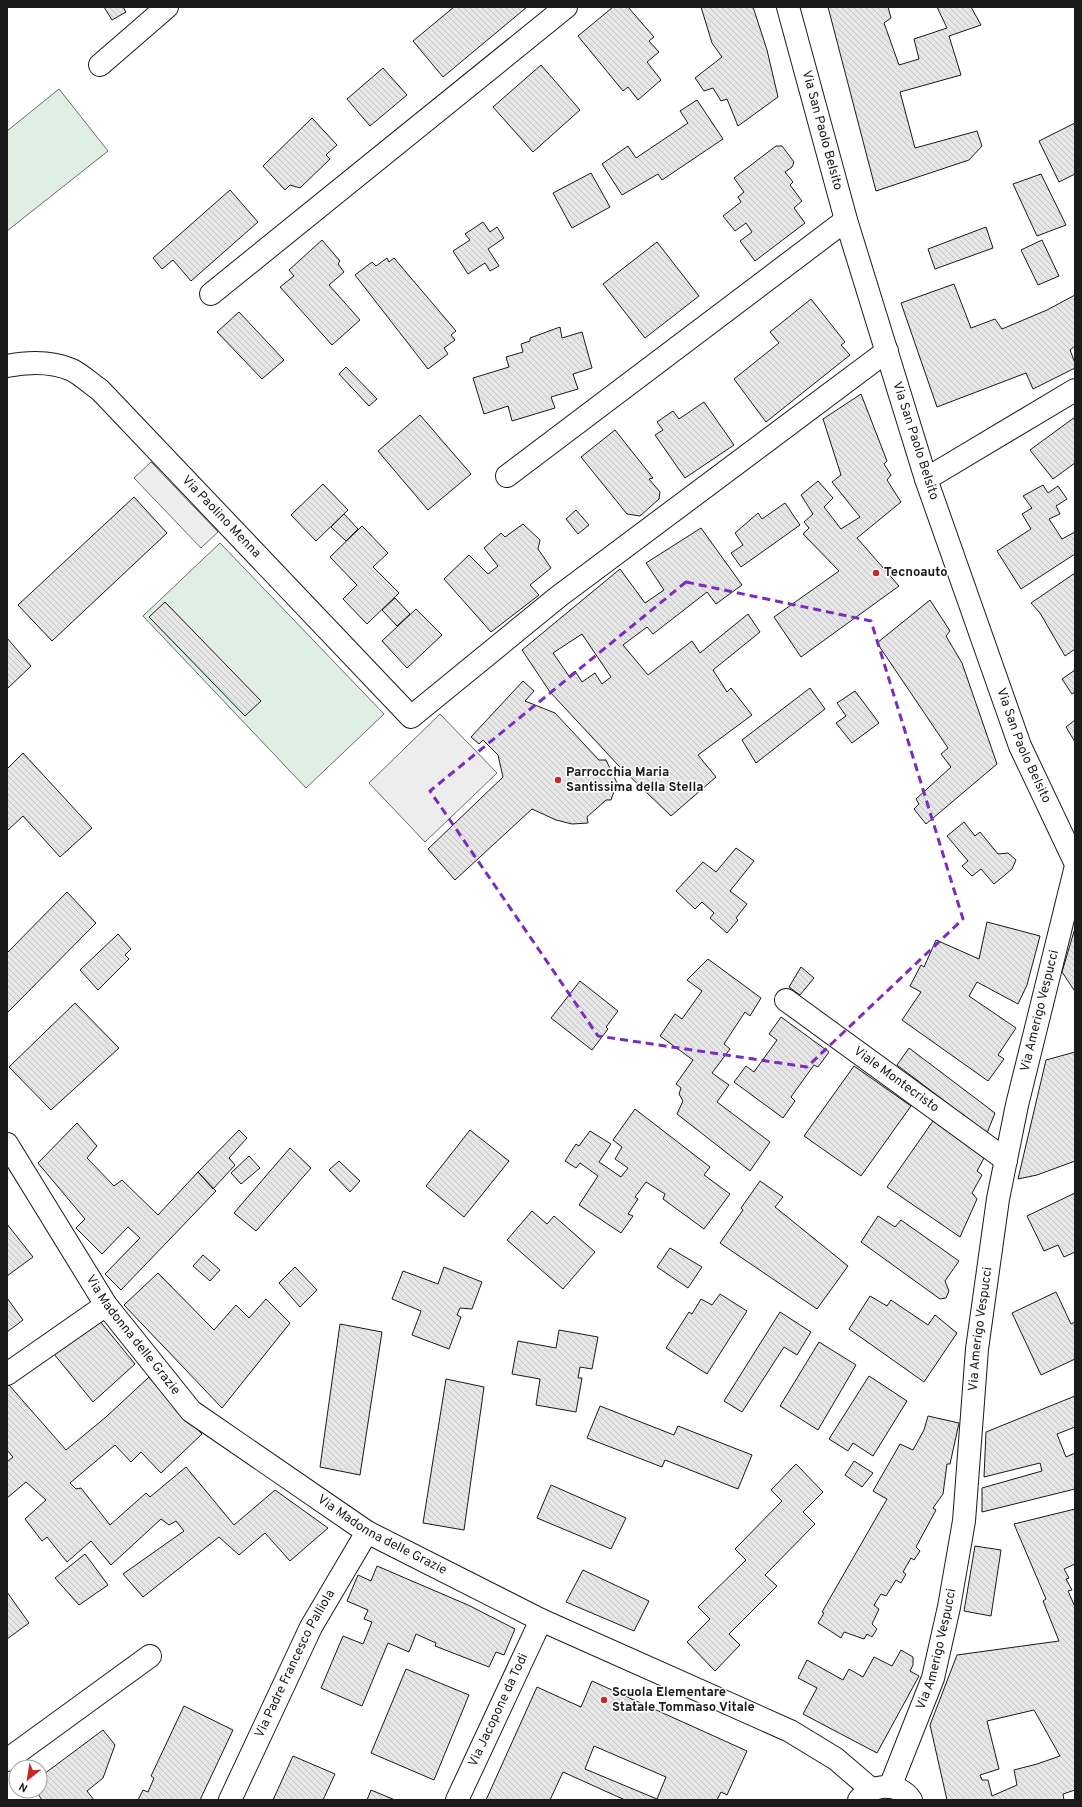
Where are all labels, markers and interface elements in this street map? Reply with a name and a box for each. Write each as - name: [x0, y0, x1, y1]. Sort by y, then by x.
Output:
- street label: Via San Paolo Belsito: [798, 69, 846, 192]
- street label: Via San Paolo Belsito: [888, 380, 942, 502]
- street label: Via Paolino Menna: [178, 473, 264, 562]
- place label: Tecnoauto: [884, 565, 948, 581]
- marker: Tecnoauto: [871, 568, 881, 578]
- street label: Via San Paolo Belsito: [992, 686, 1054, 806]
- place label: Parrocchia Maria Santissima della Stella: [566, 765, 703, 796]
- marker: Parrocchia Maria Santissima della Stella: [553, 775, 563, 785]
- street label: Via Amerigo Vespucci: [1017, 948, 1063, 1074]
- street label: Viale Montecristo: [850, 1044, 942, 1116]
- street label: Via Amerigo Vespucci: [966, 1266, 996, 1392]
- street label: Via Madonna delle Grazie: [82, 1272, 183, 1398]
- street label: Via Madonna delle Grazie: [314, 1492, 449, 1579]
- street label: Via Padre Francesco Palliola: [252, 1587, 339, 1741]
- street label: Via Amerigo Vespucci: [913, 1587, 960, 1712]
- street label: Via Jacopone da Todi: [466, 1651, 532, 1770]
- place label: Scuola Elementare Statale Tommaso Vitale: [612, 1685, 755, 1716]
- marker: Scuola Elementare Statale Tommaso Vitale: [599, 1695, 609, 1705]
- north arrow: [8, 1759, 48, 1799]
- text: N: [17, 1779, 30, 1795]

